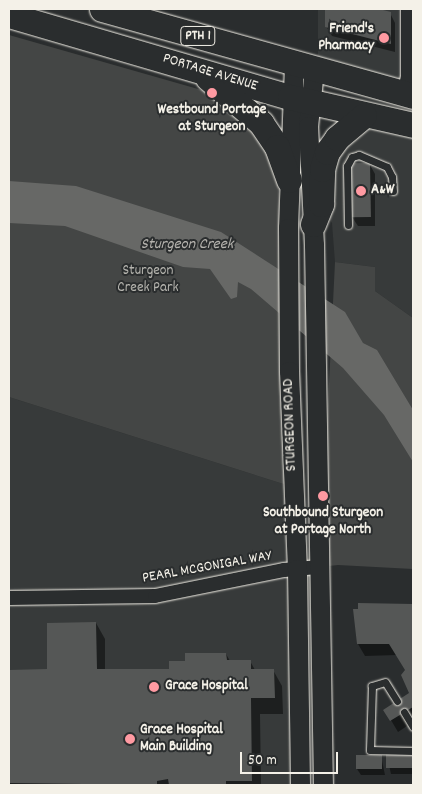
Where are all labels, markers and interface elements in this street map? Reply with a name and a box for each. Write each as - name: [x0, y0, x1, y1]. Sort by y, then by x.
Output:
- place label: Friend's Pharmacy: [318, 20, 374, 55]
- road number: PTH 1: [179, 24, 217, 48]
- marker: Friend's Pharmacy: [378, 32, 390, 44]
- street label: PORTAGE AVENUE: [160, 50, 260, 96]
- marker: Westbound Portage at Sturgeon: [206, 87, 218, 99]
- place label: Westbound Portage at Sturgeon: [158, 101, 266, 136]
- place label: A&W: [371, 182, 394, 200]
- marker: A&W: [355, 185, 367, 197]
- water label: Sturgeon Creek: [141, 235, 233, 255]
- park label: Sturgeon Creek Park: [117, 262, 179, 297]
- street label: STURGEON ROAD: [280, 378, 302, 472]
- marker: Southbound Sturgeon at Portage North: [317, 490, 329, 502]
- place label: Southbound Sturgeon at Portage North: [263, 504, 383, 539]
- street label: PEARL MCGONIGAL WAY: [141, 548, 273, 588]
- place label: Grace Hospital: [165, 678, 248, 696]
- marker: Grace Hospital: [147, 680, 161, 694]
- place label: Grace Hospital Main Building: [140, 721, 223, 756]
- marker: Grace Hospital Main Building: [124, 733, 136, 745]
- scale bar: [242, 742, 340, 774]
- text: 50 m: [248, 750, 277, 772]

